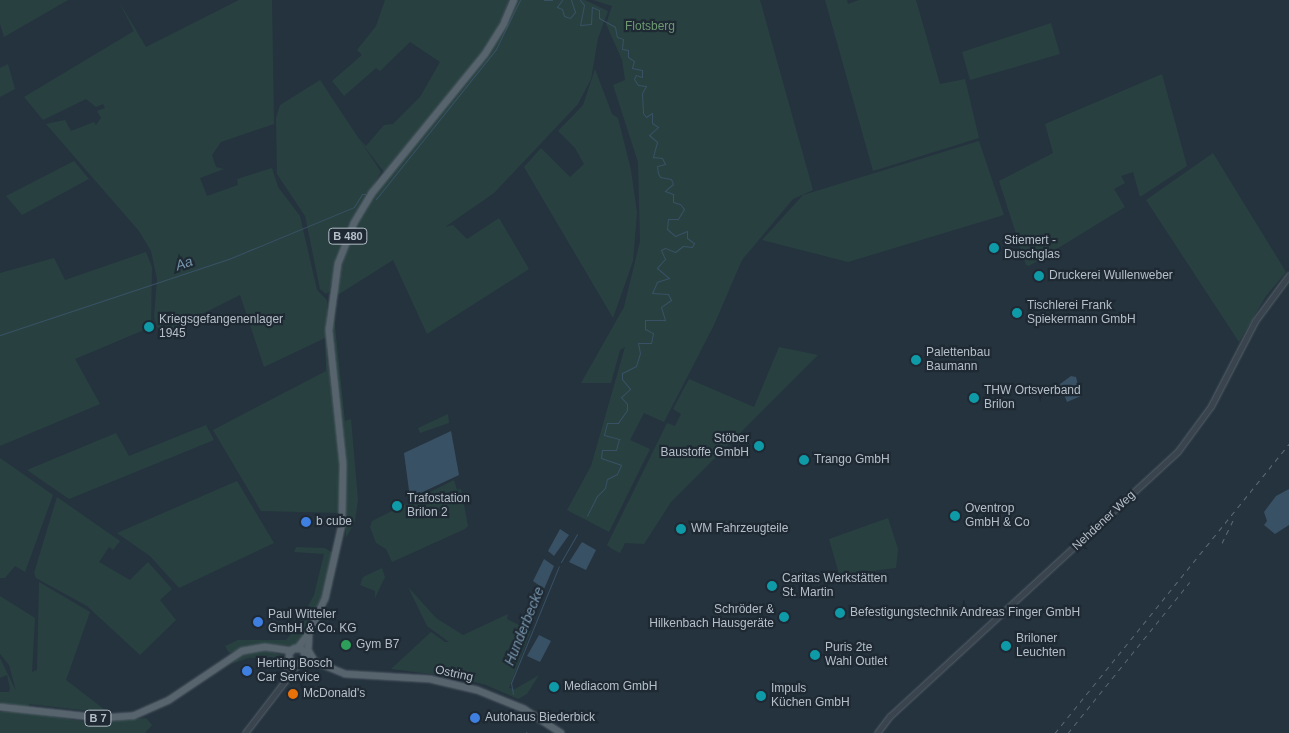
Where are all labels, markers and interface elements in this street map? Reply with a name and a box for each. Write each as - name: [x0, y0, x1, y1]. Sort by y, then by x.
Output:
- park label: Flotsberg: [625, 20, 675, 34]
- road number: B 480: [328, 228, 368, 245]
- place label: Stiemert - Duschglas: [1004, 234, 1060, 262]
- marker: Stiemert - Duschglas: [988, 242, 1000, 254]
- water label: Aa: [173, 252, 195, 274]
- place label: Druckerei Wullenweber: [1049, 269, 1173, 283]
- marker: Druckerei Wullenweber: [1033, 270, 1045, 282]
- place label: Tischlerei Frank Spiekermann GmbH: [1027, 299, 1136, 327]
- marker: Tischlerei Frank Spiekermann GmbH: [1011, 307, 1023, 319]
- place label: Kriegsgefangenenlager 1945: [159, 313, 283, 341]
- marker: Kriegsgefangenenlager 1945: [143, 321, 155, 333]
- place label: Palettenbau Baumann: [926, 346, 990, 374]
- marker: Palettenbau Baumann: [910, 354, 922, 366]
- place label: THW Ortsverband Brilon: [984, 384, 1081, 412]
- marker: THW Ortsverband Brilon: [968, 392, 980, 404]
- place label: Stöber Baustoffe GmbH: [661, 432, 749, 460]
- marker: Stöber Baustoffe GmbH: [753, 440, 765, 452]
- place label: Trango GmbH: [814, 453, 890, 467]
- marker: Trango GmbH: [798, 454, 810, 466]
- street label: Nehdener Weg: [1070, 488, 1138, 554]
- place label: Trafostation Brilon 2: [407, 492, 470, 520]
- marker: Trafostation Brilon 2: [391, 500, 403, 512]
- place label: Oventrop GmbH & Co: [965, 502, 1030, 530]
- marker: Oventrop GmbH & Co: [949, 510, 961, 522]
- place label: b cube: [316, 515, 352, 529]
- marker: b cube: [300, 516, 312, 528]
- place label: WM Fahrzeugteile: [691, 522, 788, 536]
- marker: WM Fahrzeugteile: [675, 523, 687, 535]
- place label: Caritas Werkstätten St. Martin: [782, 572, 887, 600]
- marker: Caritas Werkstätten St. Martin: [766, 580, 778, 592]
- water label: Hunderbecke: [501, 584, 547, 668]
- place label: Schröder & Hilkenbach Hausgeräte: [649, 603, 774, 631]
- place label: Befestigungstechnik Andreas Finger GmbH: [850, 606, 1081, 620]
- marker: Befestigungstechnik Andreas Finger GmbH: [834, 607, 846, 619]
- place label: Paul Witteler GmbH & Co. KG: [268, 608, 357, 636]
- marker: Schröder & Hilkenbach Hausgeräte: [778, 611, 790, 623]
- marker: Paul Witteler GmbH & Co. KG: [252, 616, 264, 628]
- place label: Briloner Leuchten: [1016, 632, 1065, 660]
- place label: Gym B7: [356, 638, 399, 652]
- marker: Gym B7: [340, 639, 352, 651]
- marker: Briloner Leuchten: [1000, 640, 1012, 652]
- place label: Puris 2te Wahl Outlet: [825, 641, 887, 669]
- marker: Puris 2te Wahl Outlet: [809, 649, 821, 661]
- place label: Herting Bosch Car Service: [257, 657, 332, 685]
- street label: Ostring: [434, 663, 474, 685]
- marker: Herting Bosch Car Service: [241, 665, 253, 677]
- place label: Mediacom GmbH: [564, 680, 657, 694]
- marker: Mediacom GmbH: [548, 681, 560, 693]
- place label: Impuls Küchen GmbH: [771, 682, 850, 710]
- place label: McDonald's: [303, 687, 365, 701]
- marker: McDonald's: [287, 688, 299, 700]
- marker: Impuls Küchen GmbH: [755, 690, 767, 702]
- road number: B 7: [84, 710, 112, 726]
- place label: Autohaus Biederbick: [485, 711, 595, 725]
- marker: Autohaus Biederbick: [469, 712, 481, 724]

